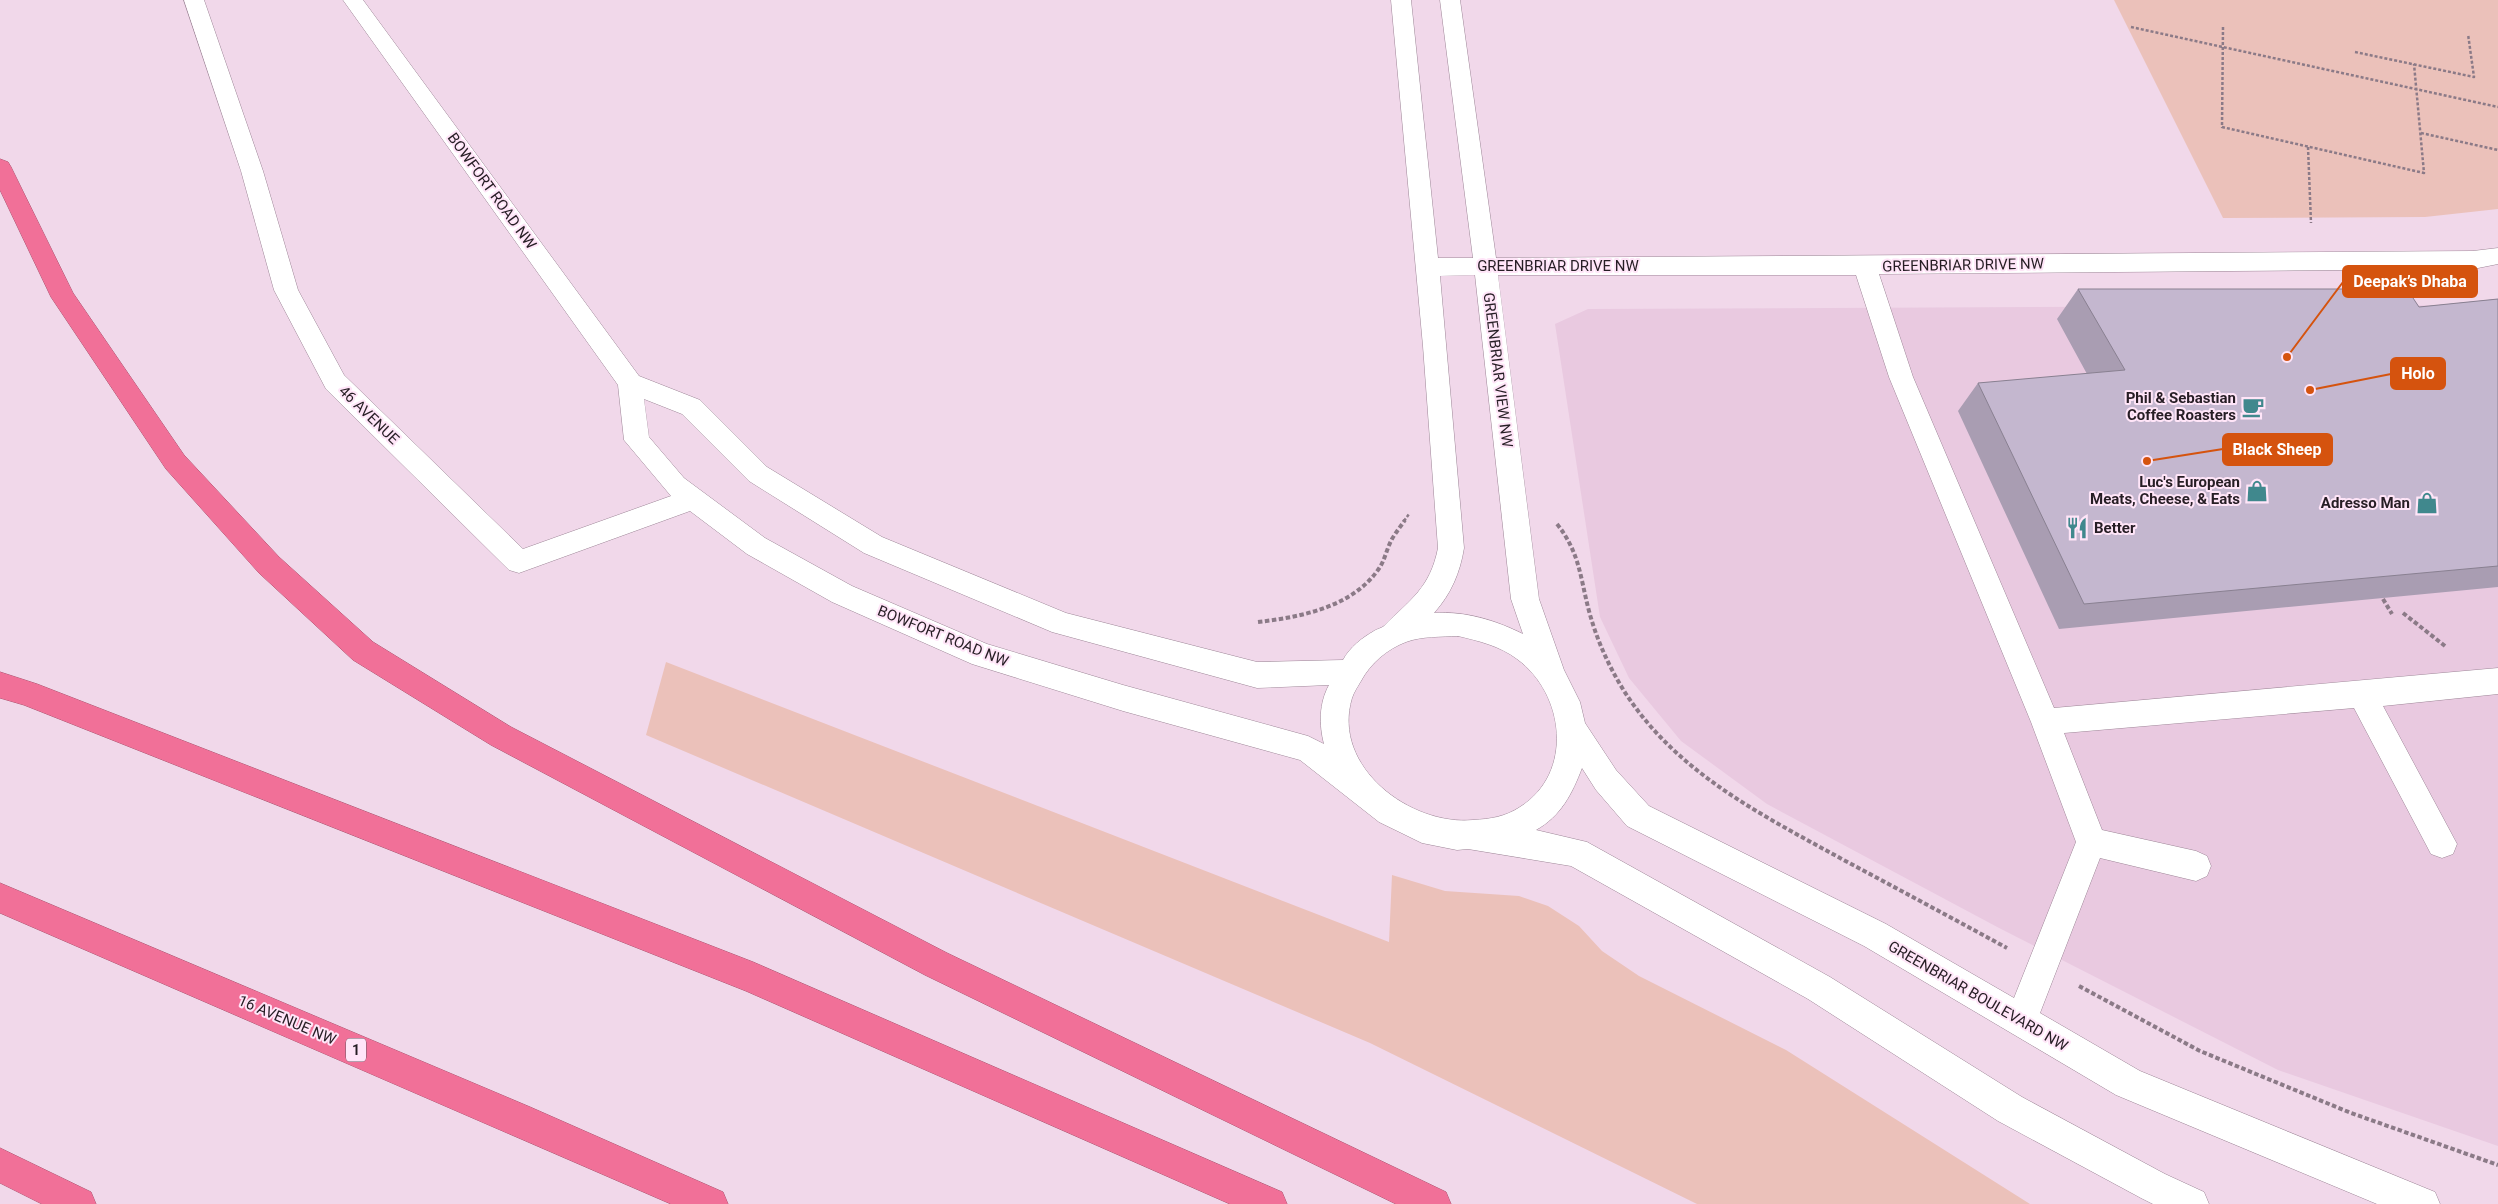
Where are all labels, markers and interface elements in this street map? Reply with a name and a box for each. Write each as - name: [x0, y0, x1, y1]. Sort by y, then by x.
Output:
- street label: BOWFORT ROAD NW: [444, 129, 540, 253]
- street label: GREENBRIAR DRIVE NW: [1882, 255, 2044, 275]
- street label: GREENBRIAR DRIVE NW: [1477, 257, 1639, 275]
- callout: Deepak’s Dhaba: [2343, 266, 2477, 297]
- text: Deepak’s Dhaba: [2353, 272, 2467, 291]
- street label: GREENBRIAR VIEW NW: [1480, 292, 1516, 448]
- callout: Holo: [2391, 358, 2445, 389]
- text: Holo: [2401, 364, 2435, 383]
- street label: 46 AVENUE: [335, 382, 403, 448]
- place label: Phil & Sebastian Coffee Roasters: [2126, 389, 2236, 424]
- cafe icon: Phil & Sebastian Coffee Roasters: [2240, 394, 2266, 420]
- callout: Black Sheep: [2223, 434, 2332, 465]
- text: Black Sheep: [2233, 440, 2321, 459]
- place label: Luc's European Meats, Cheese, & Eats: [2090, 473, 2240, 508]
- shop icon: Luc's European Meats, Cheese, & Eats: [2244, 478, 2270, 504]
- shop icon: Adresso Man: [2414, 490, 2440, 516]
- place label: Adresso Man: [2321, 494, 2410, 512]
- restaurant icon: Better: [2064, 515, 2090, 541]
- place label: Better: [2094, 519, 2136, 537]
- street label: BOWFORT ROAD NW: [875, 602, 1011, 670]
- street label: GREENBRIAR BOULEVARD NW: [1885, 937, 2071, 1055]
- street label: 16 AVENUE NW: [235, 991, 339, 1049]
- road number: 1: [346, 1038, 366, 1062]

